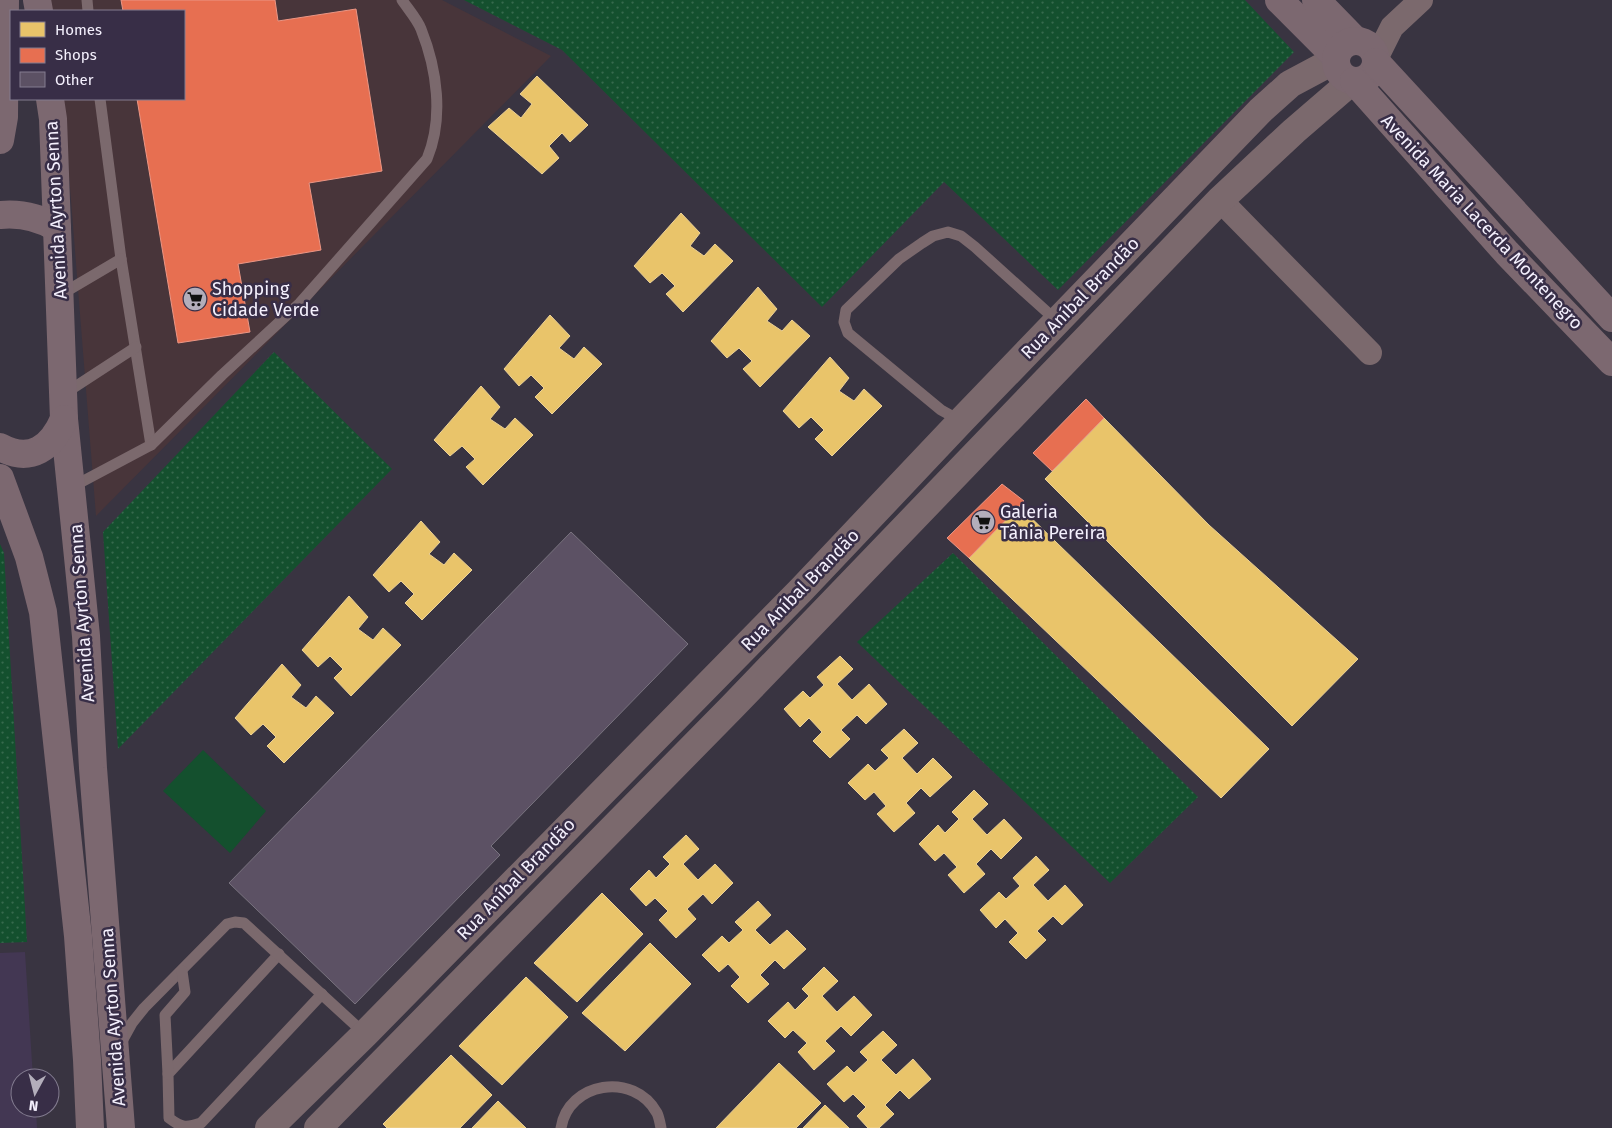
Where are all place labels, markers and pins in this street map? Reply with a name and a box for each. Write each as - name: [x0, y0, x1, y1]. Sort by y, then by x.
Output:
- place label: Shopping Cidade Verde: [212, 278, 319, 321]
- supermarket icon: Shopping Cidade Verde: [182, 286, 208, 312]
- place label: Galeria Tânia Pereira: [1000, 501, 1106, 544]
- supermarket icon: Galeria Tânia Pereira: [970, 509, 996, 535]

